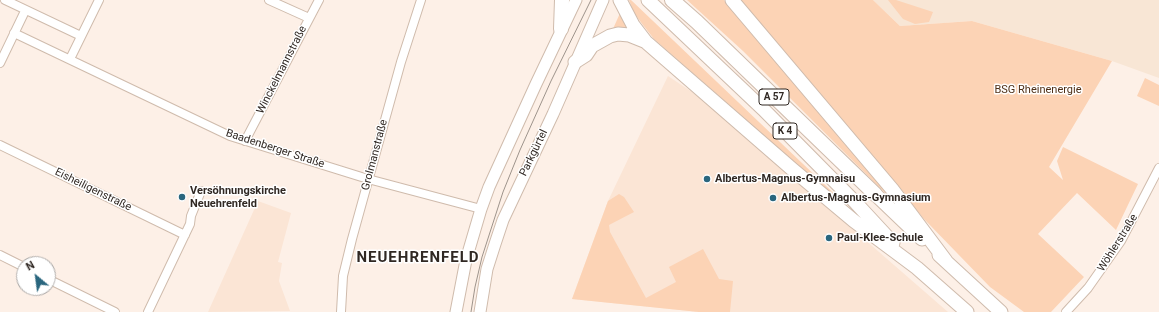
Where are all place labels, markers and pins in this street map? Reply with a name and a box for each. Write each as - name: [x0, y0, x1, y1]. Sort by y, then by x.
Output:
- place label: Albertus-Magnus-Gymnaisu: [715, 172, 855, 186]
- marker: Albertus-Magnus-Gymnaisu: [702, 174, 712, 184]
- place label: Versöhnungskirche Neuehrenfeld: [190, 184, 286, 210]
- place label: Albertus-Magnus-Gymnasium: [781, 191, 931, 205]
- marker: Versöhnungskirche Neuehrenfeld: [177, 192, 187, 202]
- marker: Albertus-Magnus-Gymnasium: [768, 193, 778, 203]
- place label: Paul-Klee-Schule: [837, 231, 923, 245]
- marker: Paul-Klee-Schule: [824, 233, 834, 243]

